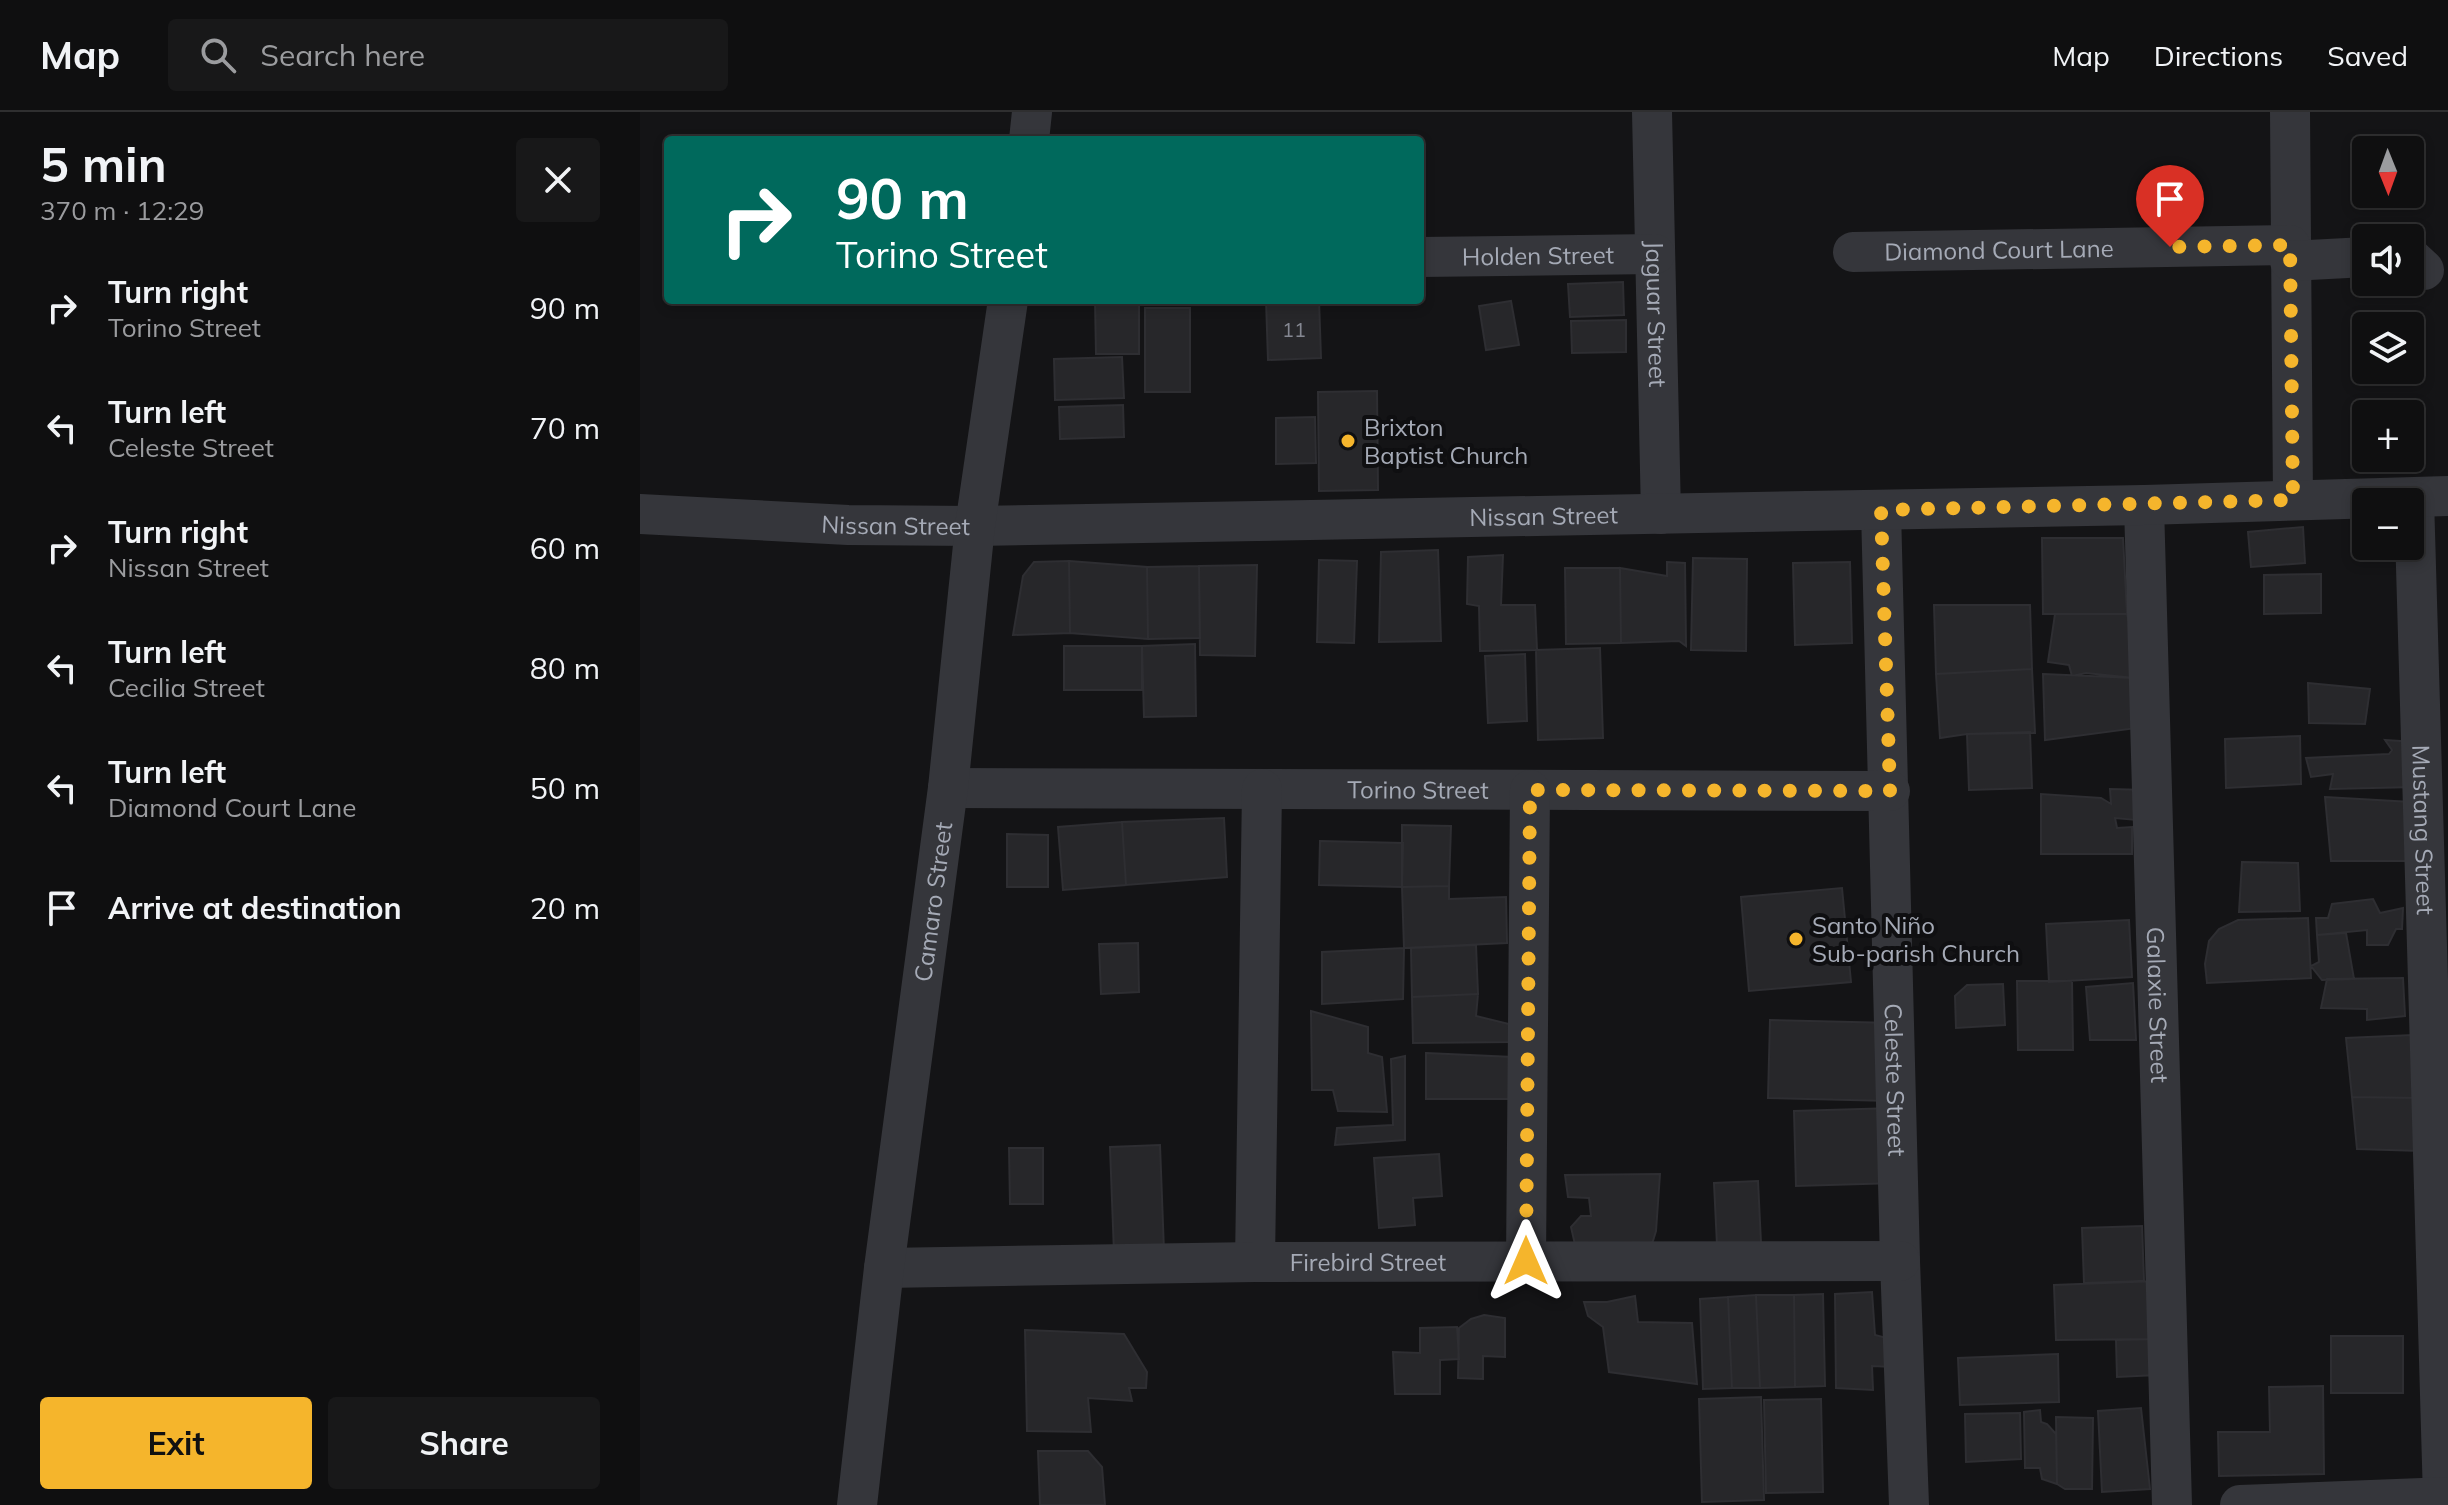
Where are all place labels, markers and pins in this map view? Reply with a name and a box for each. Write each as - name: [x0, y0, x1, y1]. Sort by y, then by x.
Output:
- pin: [2136, 165, 2204, 247]
- place label: Brixton Baptist Church: [1364, 412, 1528, 470]
- marker: Brixton Baptist Church: [1339, 432, 1357, 450]
- place label: Santo Niño Sub-parish Church: [1812, 910, 2020, 968]
- marker: Santo Niño Sub-parish Church: [1787, 930, 1805, 948]

